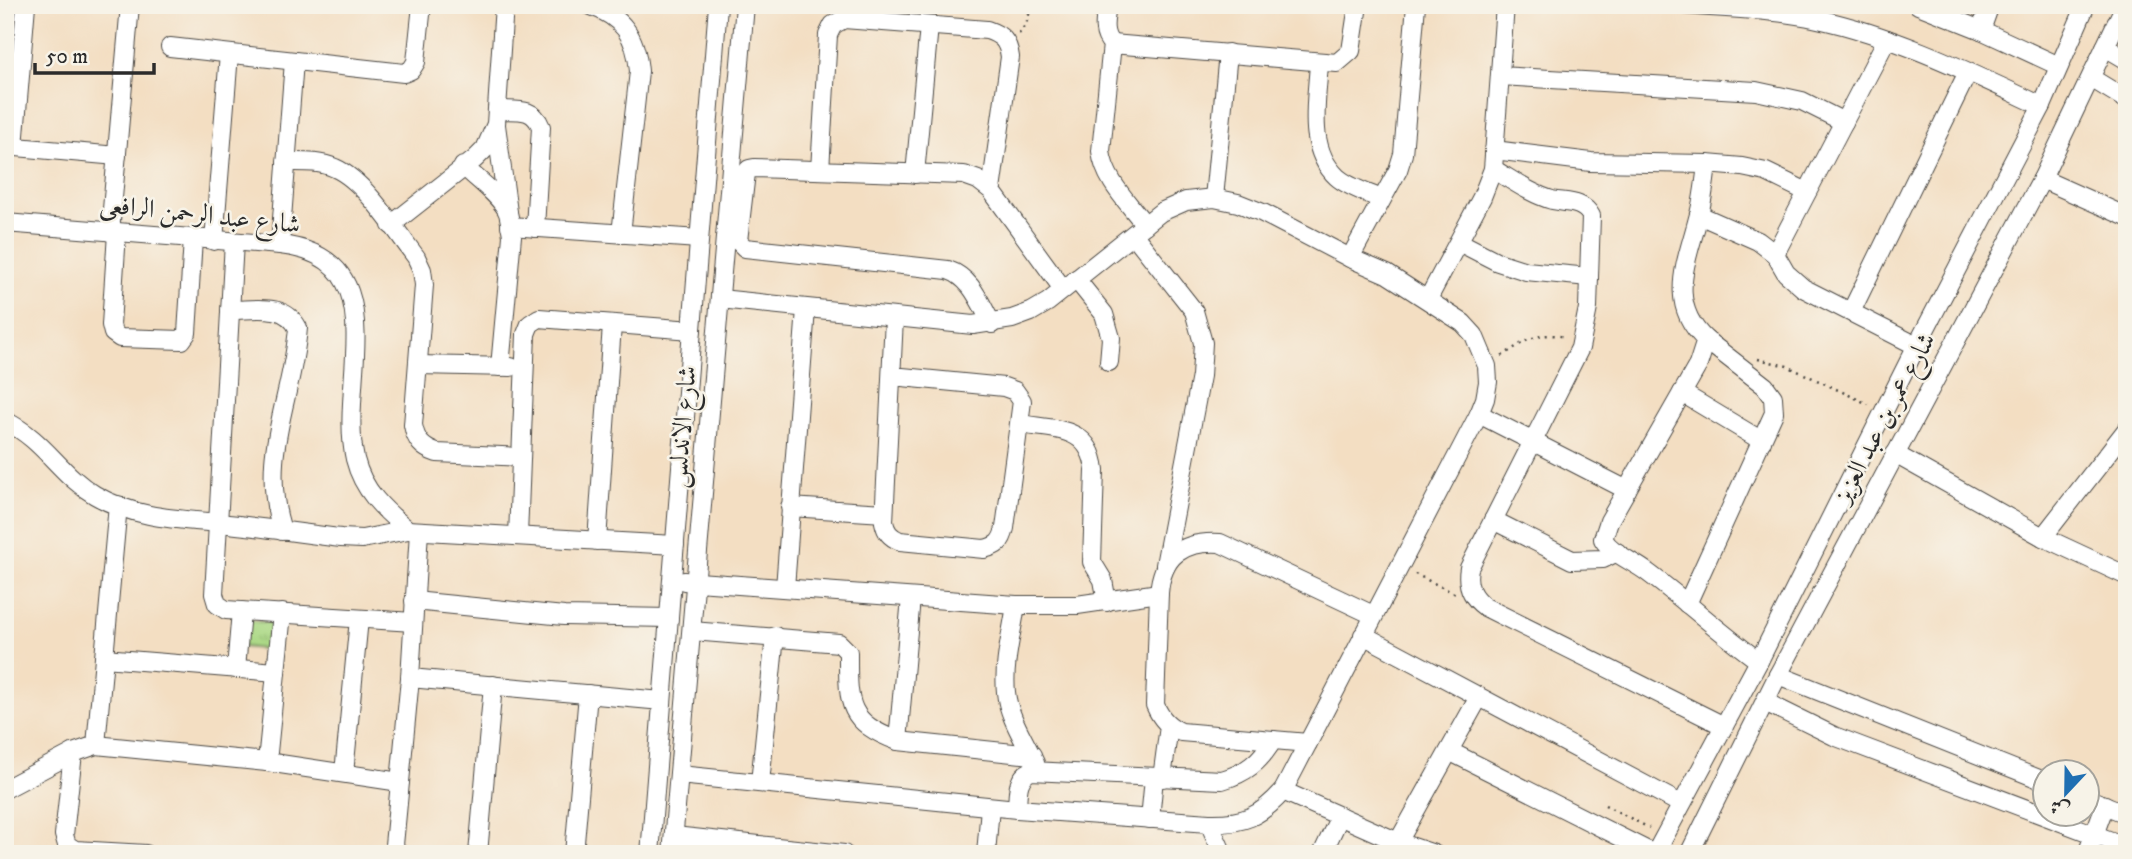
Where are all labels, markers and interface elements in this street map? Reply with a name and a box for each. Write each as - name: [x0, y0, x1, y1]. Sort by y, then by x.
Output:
- scale bar: [35, 32, 154, 76]
- text: 50 m: [46, 44, 88, 70]
- street label: شارع عبد الرحمن الرافعى: [98, 188, 302, 246]
- street label: شارع عمر بن عبد العزيز: [1825, 327, 1947, 513]
- street label: شارع الاندلس: [661, 365, 709, 490]
- north arrow: [2030, 758, 2100, 828]
- text: ش: [2047, 793, 2073, 822]

